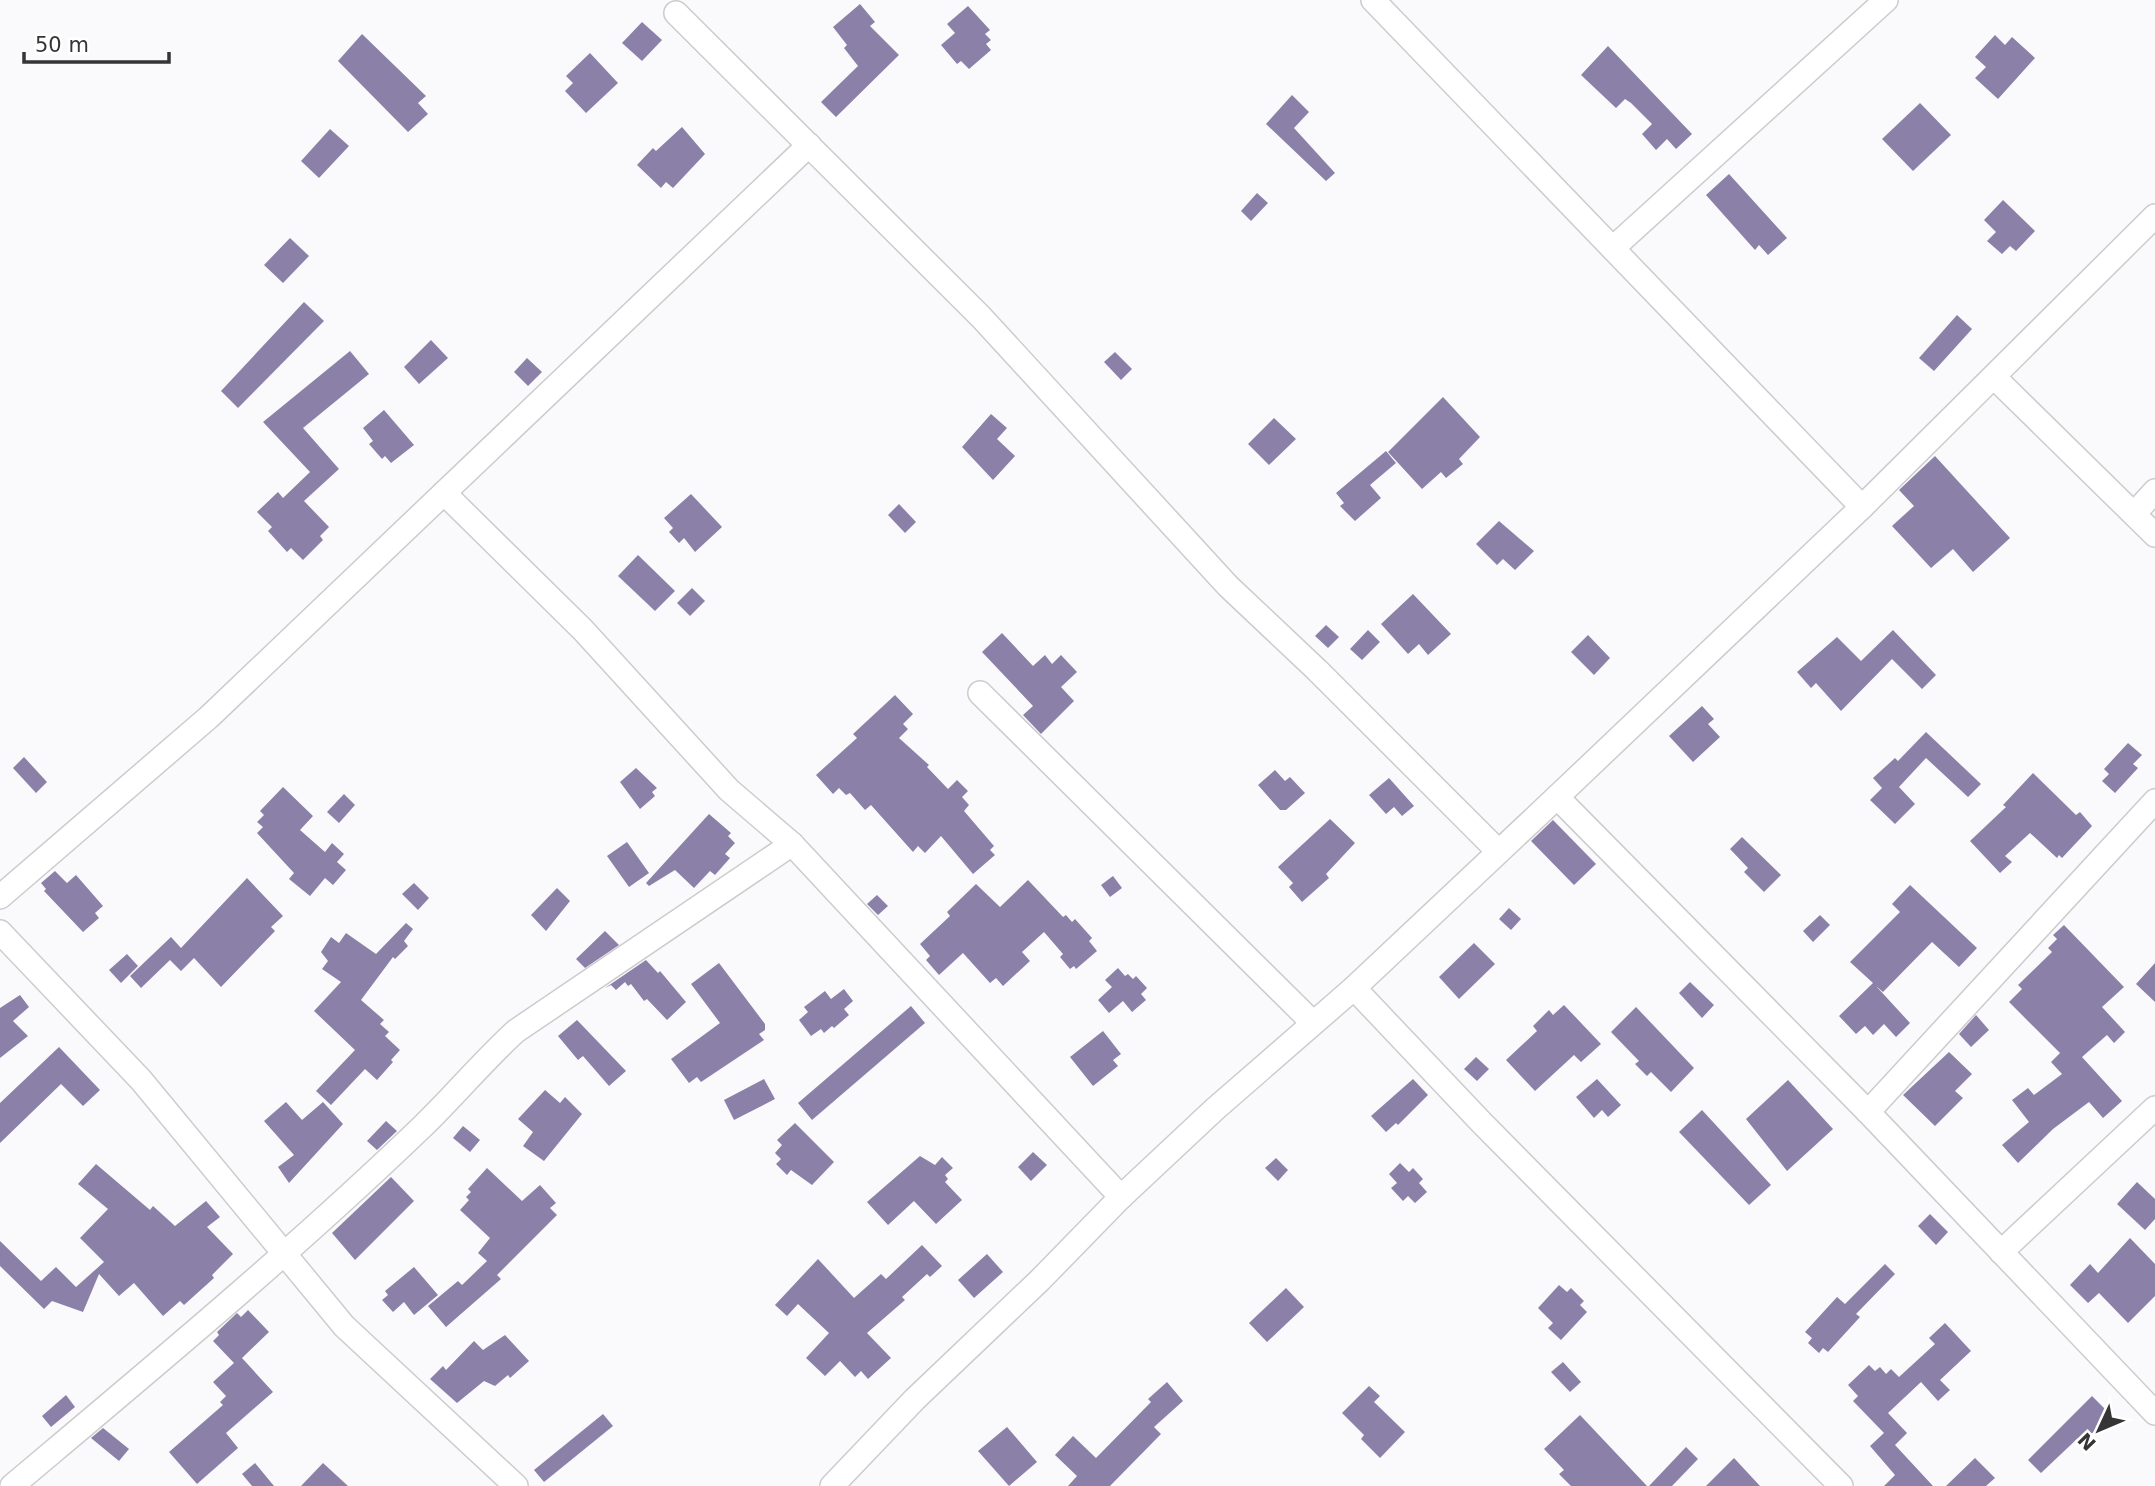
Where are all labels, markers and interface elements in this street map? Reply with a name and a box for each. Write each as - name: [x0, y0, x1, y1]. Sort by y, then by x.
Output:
- scale bar: [24, 21, 170, 65]
- text: 50 m: [35, 33, 89, 57]
- north arrow: [2064, 1395, 2134, 1465]
- text: N: [2073, 1428, 2100, 1455]

